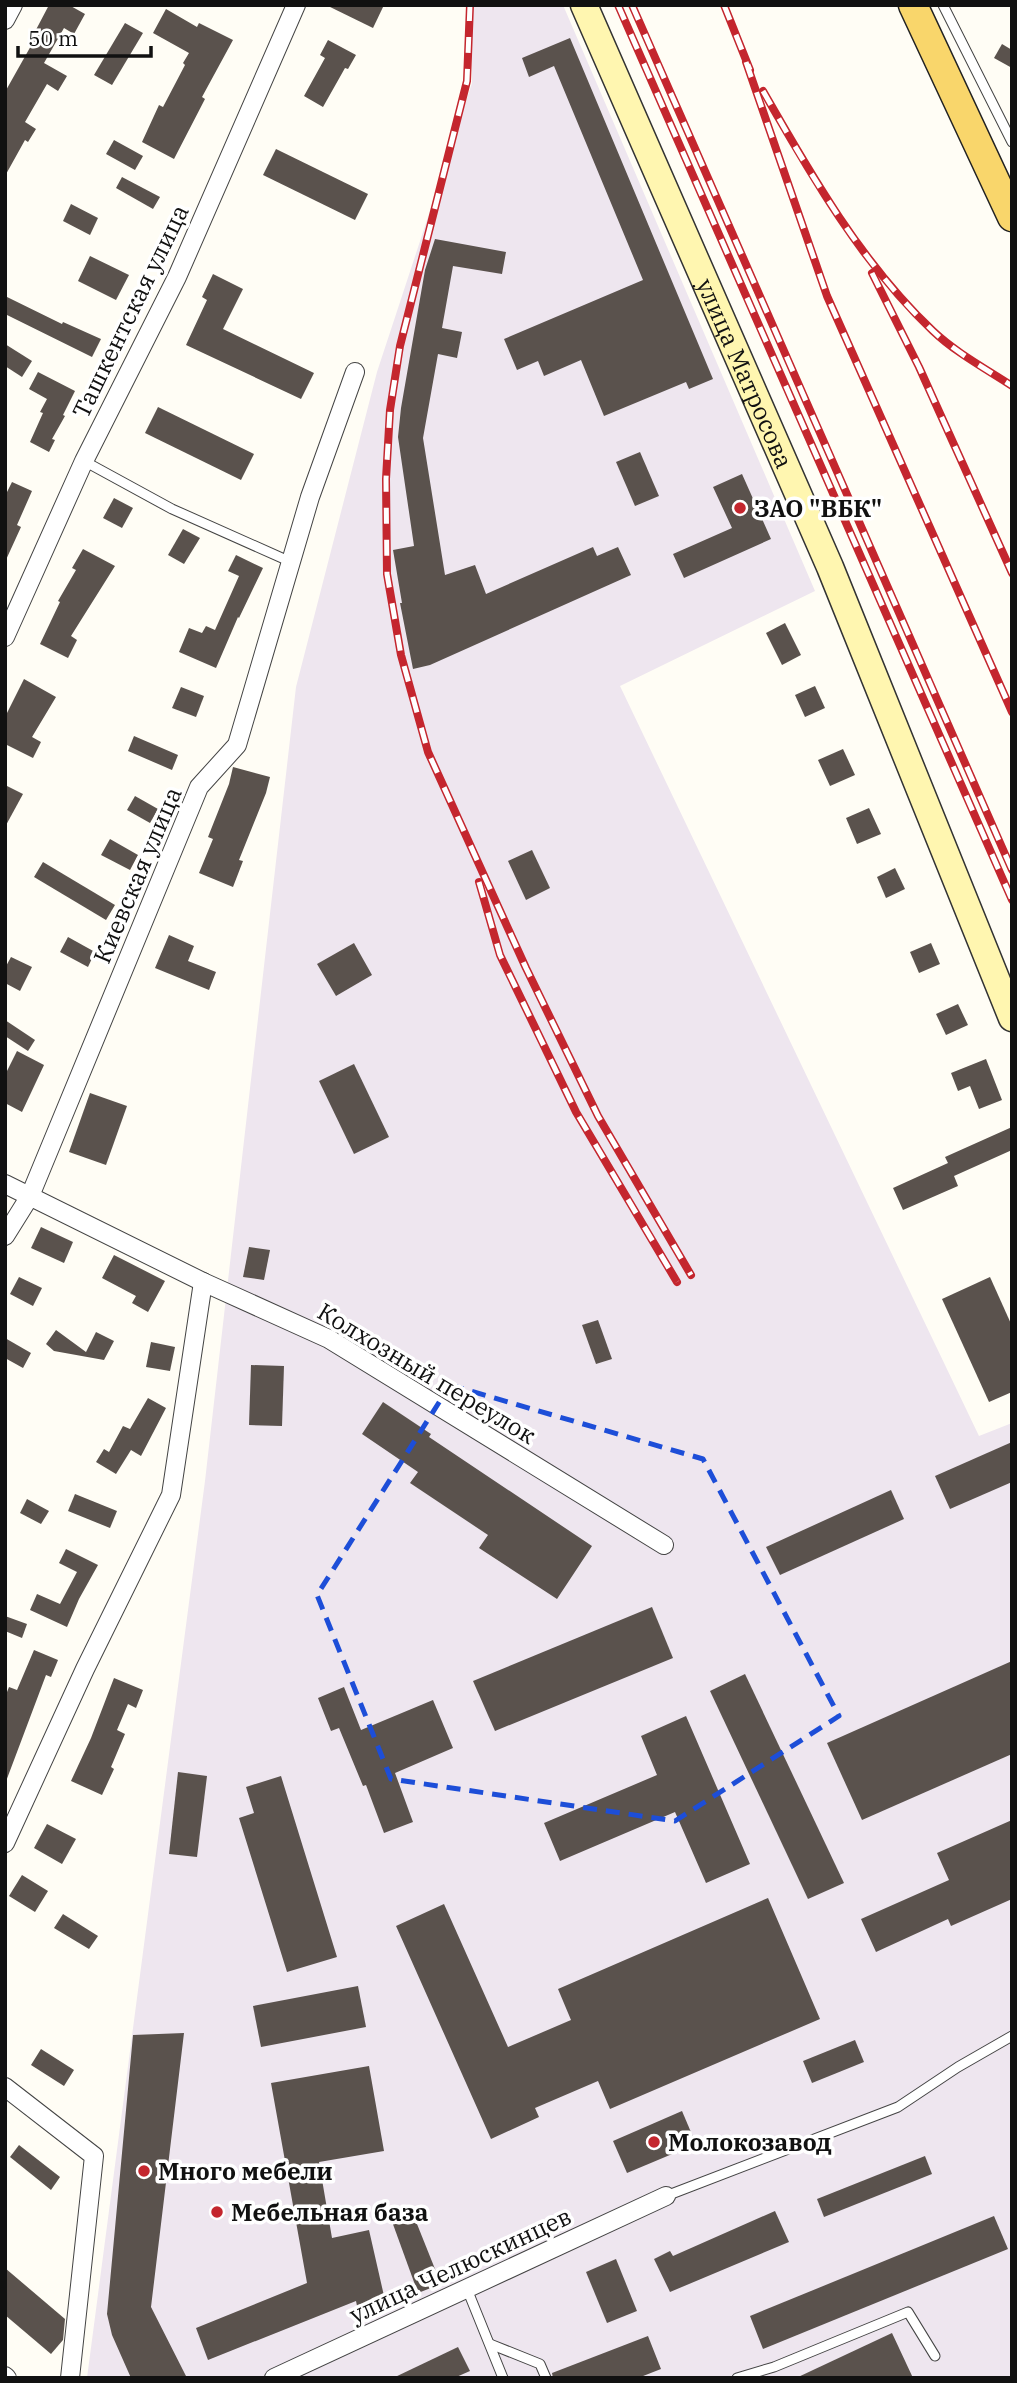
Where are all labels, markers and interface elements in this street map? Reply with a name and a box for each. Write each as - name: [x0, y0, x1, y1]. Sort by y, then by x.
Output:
- scale bar: [18, 14, 150, 58]
- text: 50 m: [28, 24, 78, 52]
- street label: Ташкентская улица: [64, 199, 196, 423]
- street label: улица Матросова: [690, 273, 801, 473]
- place label: ЗАО "ВБК": [754, 492, 882, 524]
- marker: ЗАО "ВБК": [732, 500, 748, 516]
- street label: Киевская улица: [85, 782, 189, 968]
- street label: Колхозный переулок: [312, 1295, 542, 1451]
- place label: Молокозавод: [668, 2126, 832, 2158]
- marker: Молокозавод: [646, 2134, 662, 2150]
- place label: Много мебели: [158, 2155, 333, 2187]
- marker: Много мебели: [136, 2163, 152, 2179]
- place label: Мебельная база: [231, 2196, 429, 2228]
- street label: улица Челюскинцев: [344, 2200, 576, 2330]
- marker: Мебельная база: [209, 2204, 225, 2220]

